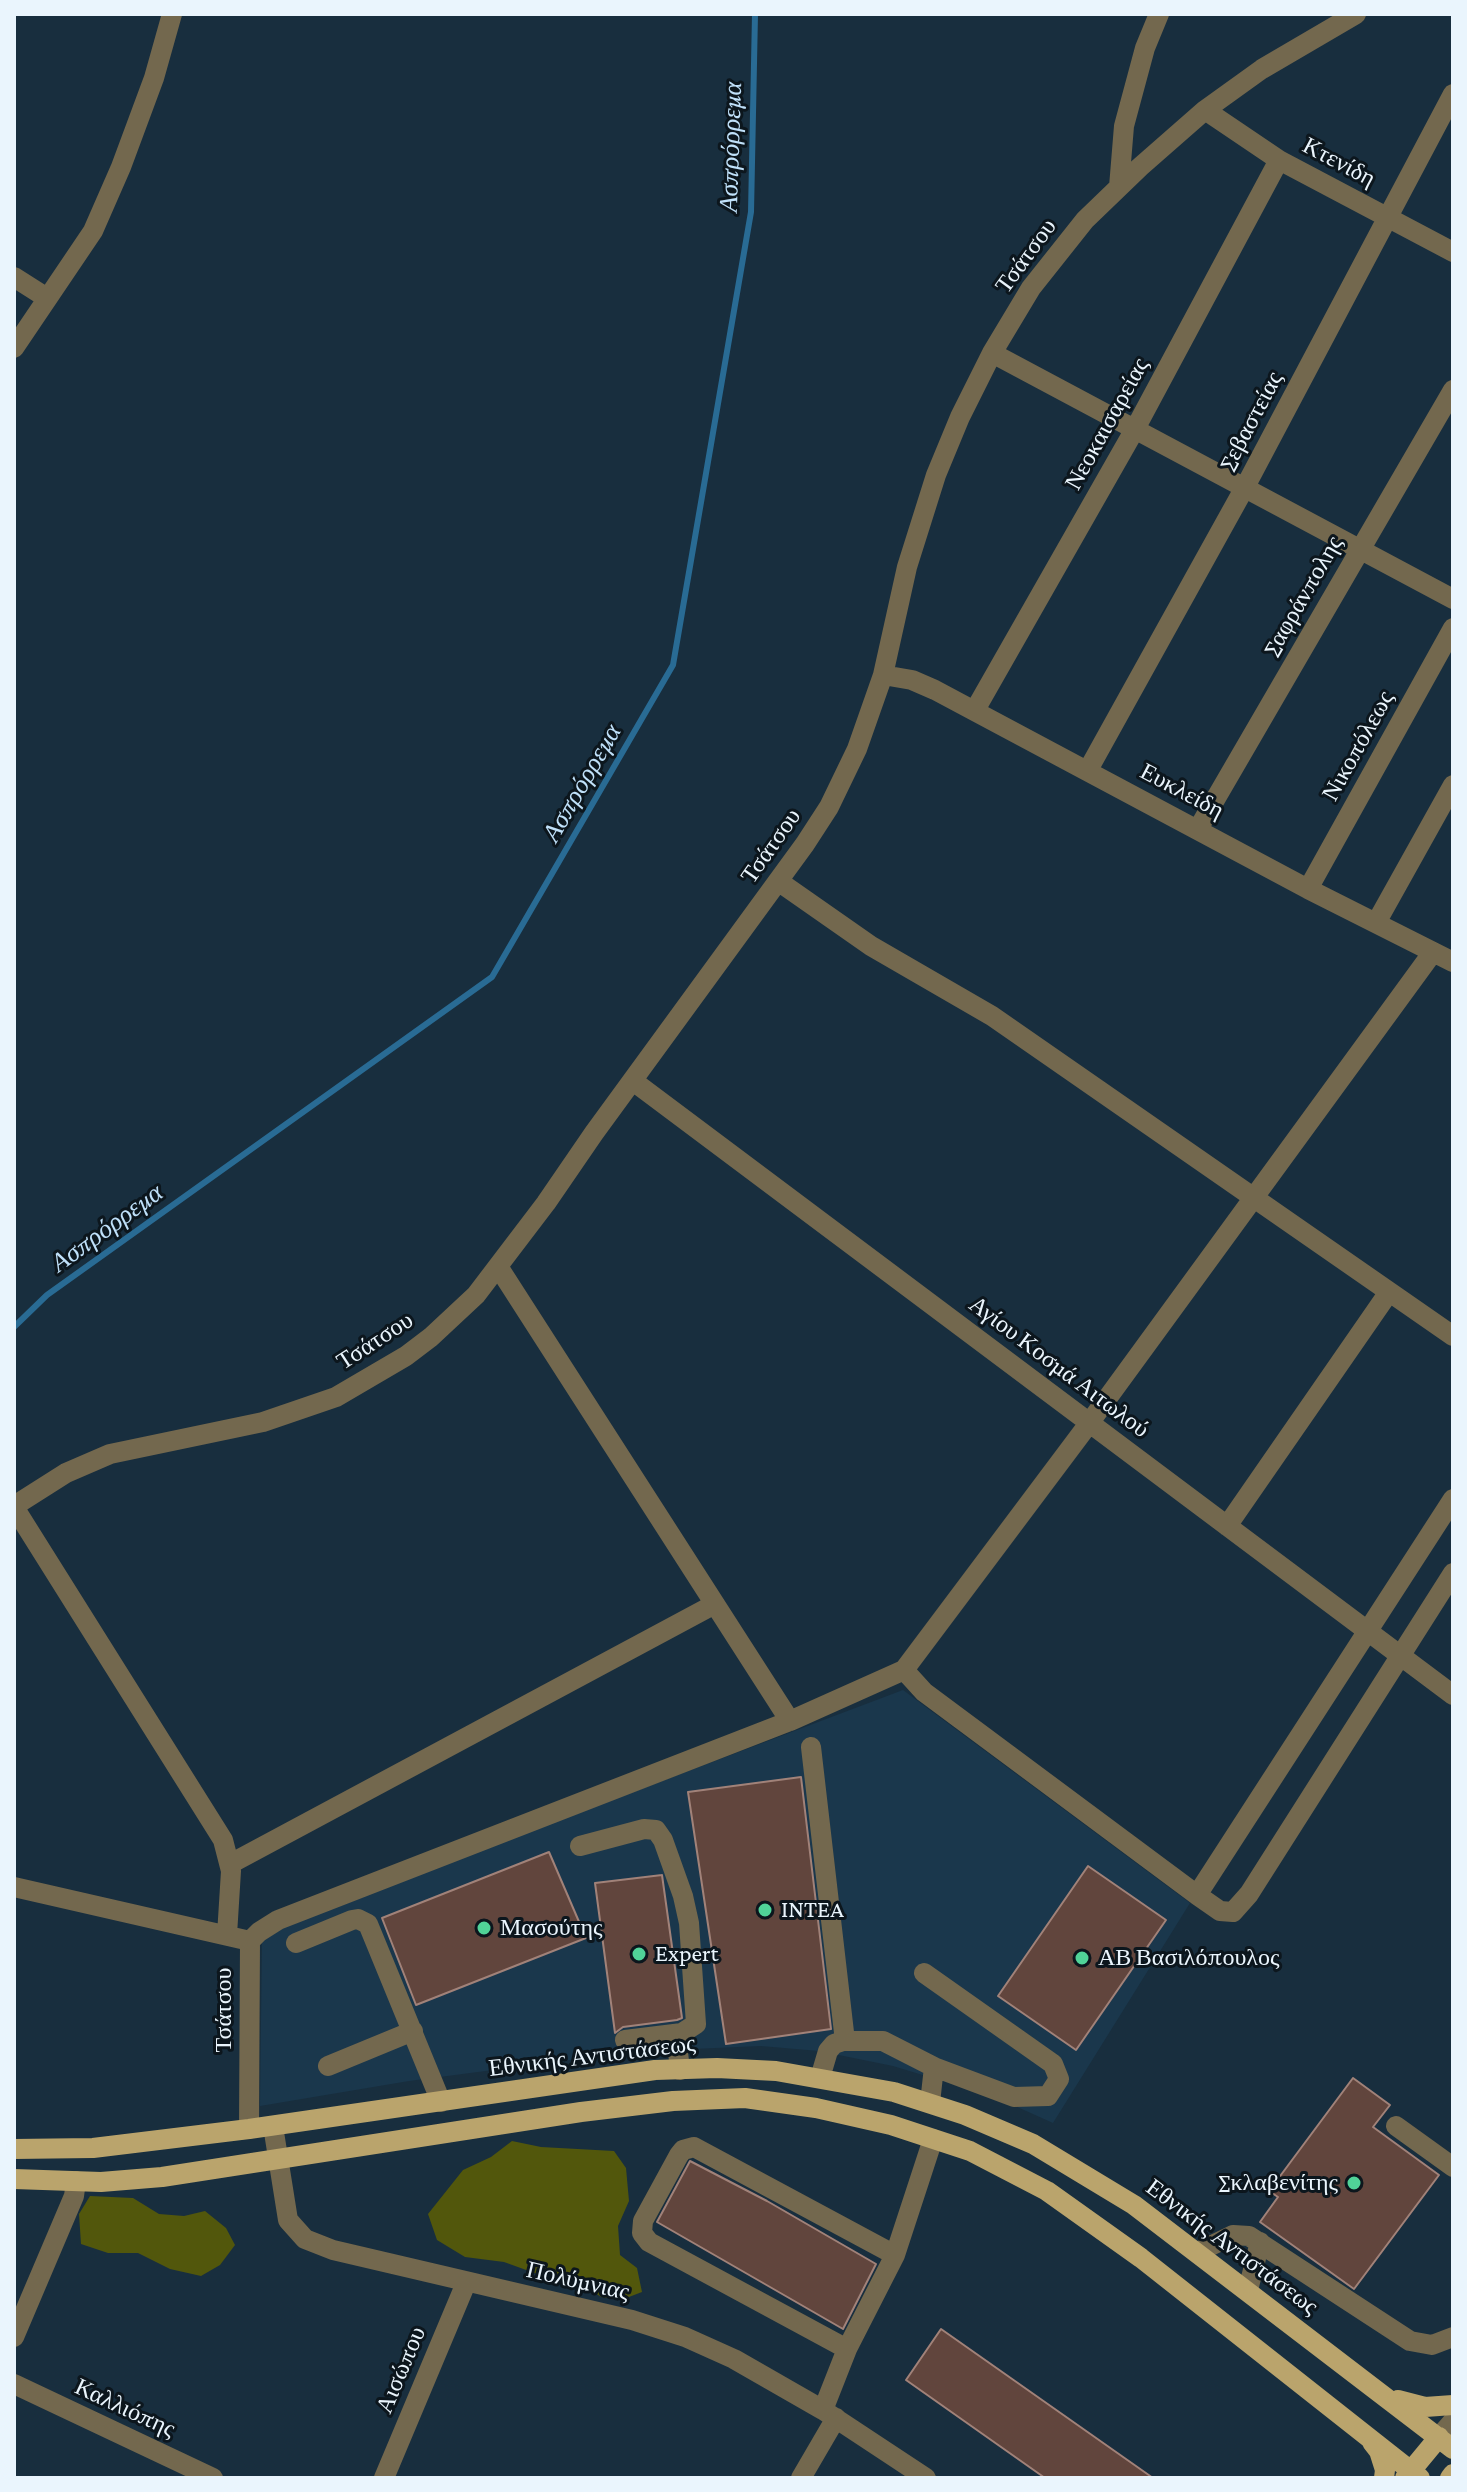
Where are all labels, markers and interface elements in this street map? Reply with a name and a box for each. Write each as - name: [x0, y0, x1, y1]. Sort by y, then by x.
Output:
- water label: Ασπρόρρεμα: [713, 81, 749, 213]
- street label: Κτενίδη: [1298, 131, 1380, 193]
- street label: Τσάτσου: [989, 213, 1063, 299]
- street label: Νεοκαισαρείας: [1059, 353, 1155, 495]
- street label: Σεβαστείας: [1213, 367, 1289, 475]
- street label: Σαφράνπολης: [1257, 531, 1349, 661]
- street label: Νικοπόλεως: [1316, 686, 1400, 806]
- water label: Ασπρόρρεμα: [536, 719, 628, 847]
- street label: Ευκλείδη: [1135, 757, 1229, 825]
- street label: Τσάτσου: [735, 803, 807, 889]
- water label: Ασπρόρρεμα: [45, 1177, 169, 1279]
- street label: Αγίου Κοσμά Αιτωλού: [963, 1290, 1155, 1444]
- street label: Τσάτσου: [332, 1306, 418, 1376]
- place label: INTEA: [781, 1896, 844, 1924]
- marker: INTEA: [756, 1901, 774, 1919]
- place label: Μασούτης: [500, 1914, 602, 1942]
- marker: Μασούτης: [475, 1919, 493, 1937]
- place label: Expert: [655, 1940, 719, 1968]
- place label: ΑΒ Βασιλόπουλος: [1098, 1944, 1279, 1972]
- marker: Expert: [630, 1945, 648, 1963]
- marker: ΑΒ Βασιλόπουλος: [1073, 1949, 1091, 1967]
- street label: Τσάτσου: [210, 1968, 238, 2052]
- street label: Εθνικής Αντιστάσεως: [487, 2029, 697, 2083]
- place label: Σκλαβενίτης: [1219, 2169, 1338, 2197]
- street label: Εθνικής Αντιστάσεως: [1140, 2173, 1324, 2321]
- marker: Σκλαβενίτης: [1345, 2174, 1363, 2192]
- street label: Πολύμνιας: [524, 2255, 632, 2307]
- street label: Αισώπου: [370, 2322, 432, 2418]
- street label: Καλλιόπης: [70, 2372, 180, 2444]

